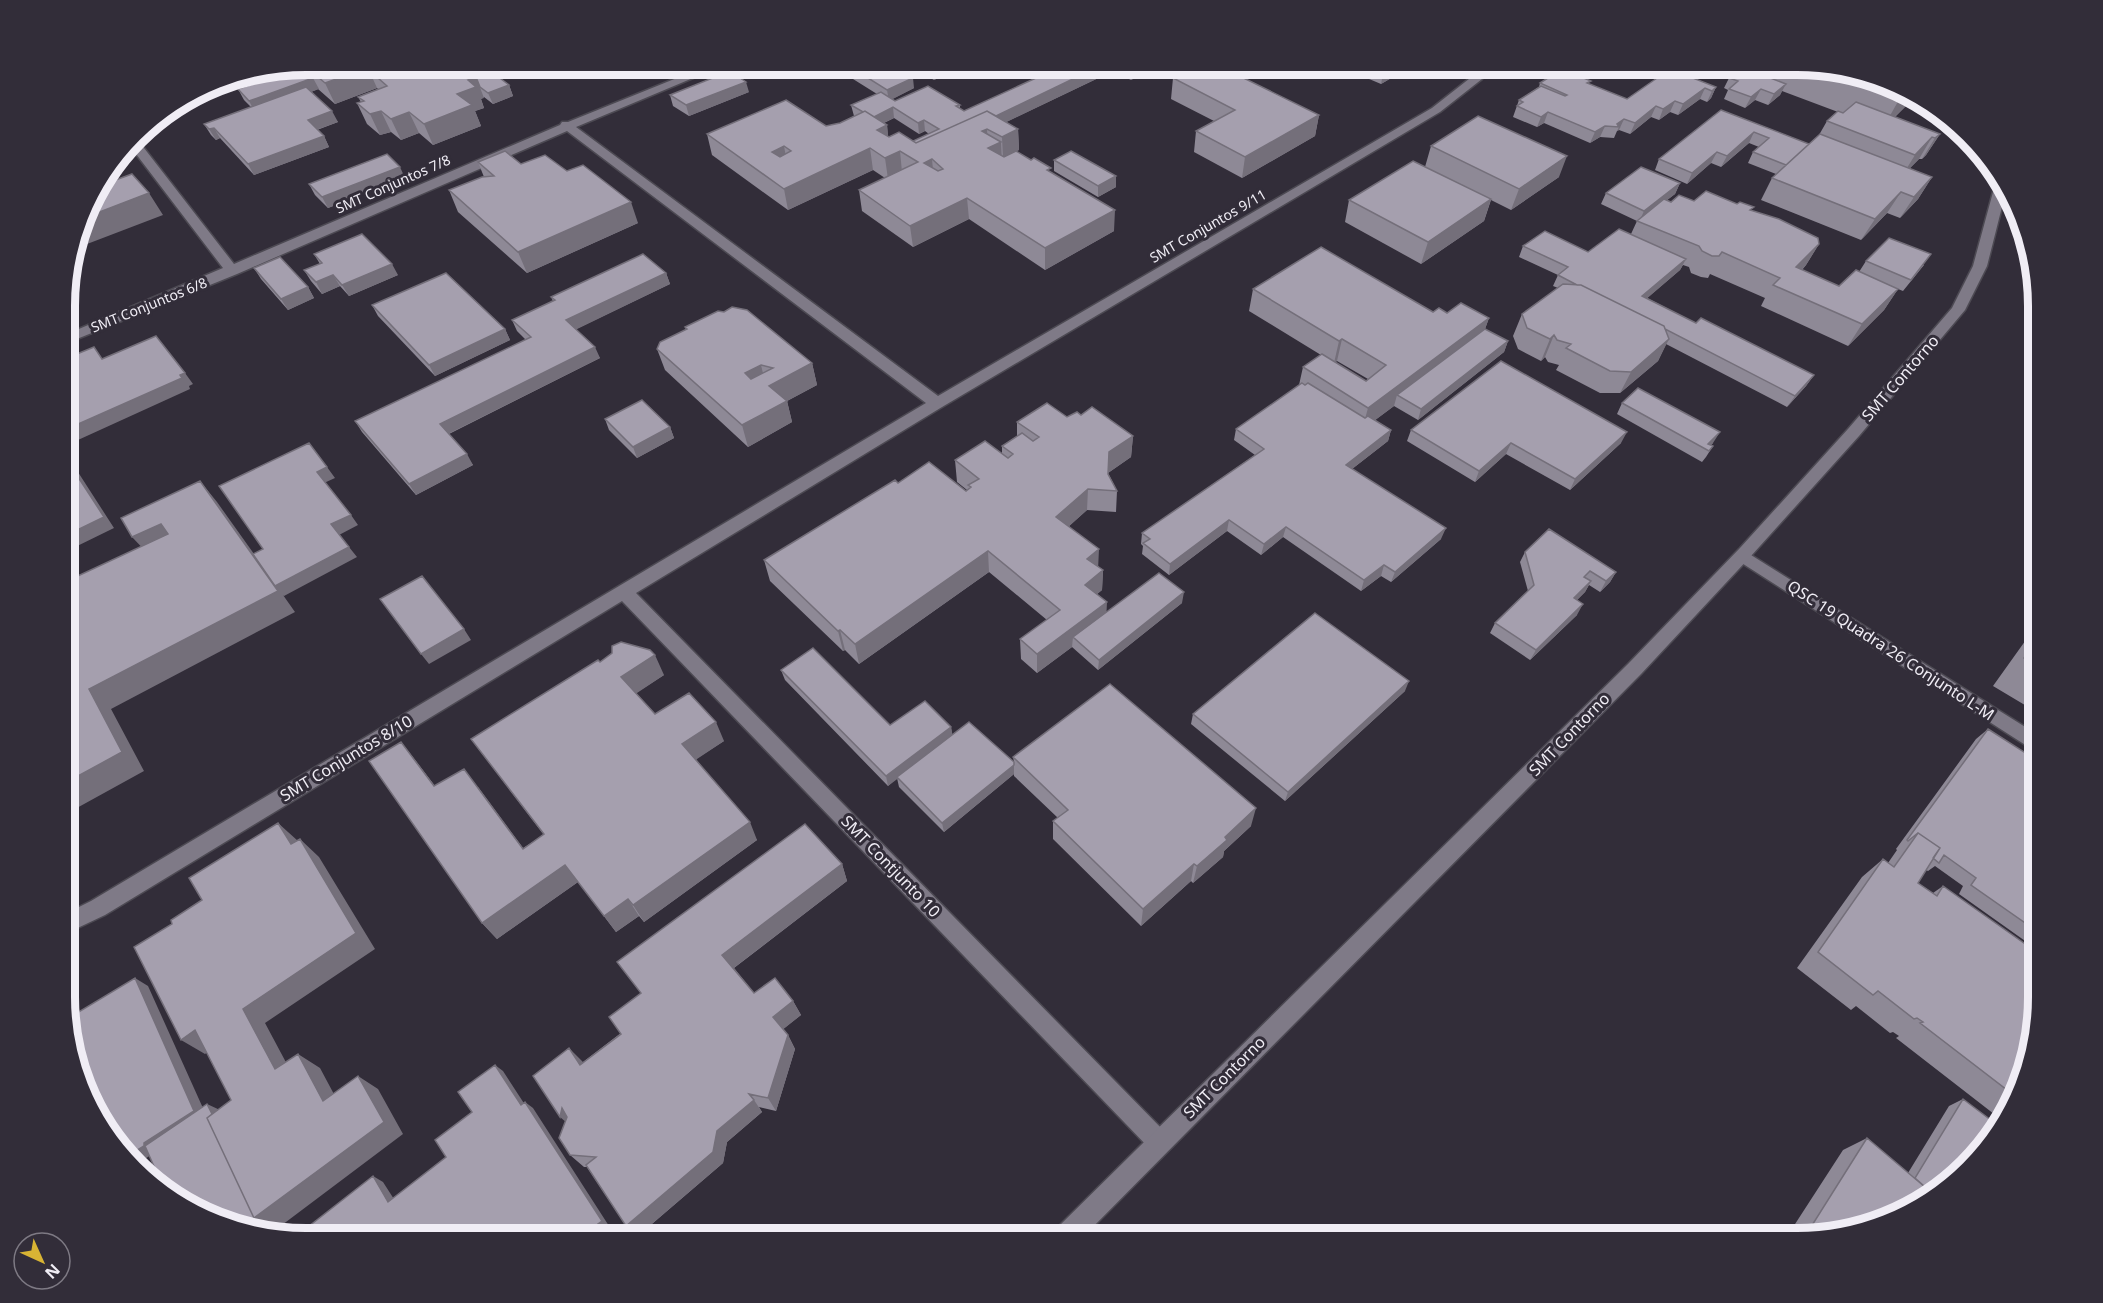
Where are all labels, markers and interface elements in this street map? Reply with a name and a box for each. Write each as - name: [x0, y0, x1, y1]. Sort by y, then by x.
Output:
- street label: SMT Conjuntos 7/8: [332, 150, 453, 217]
- street label: SMT Conjuntos 9/11: [1146, 184, 1270, 267]
- street label: SMT Conjuntos 6/8: [88, 273, 210, 337]
- street label: SMT Contorno: [1856, 330, 1944, 426]
- street label: QSC 19 Quadra 26 Conjunto L-M: [1783, 575, 1999, 725]
- street label: SMT Contorno: [1524, 688, 1614, 780]
- street label: SMT Conjuntos 8/10: [276, 710, 416, 806]
- street label: SMT Contjunto 10: [837, 810, 945, 922]
- street label: SMT Contorno: [1178, 1031, 1270, 1123]
- north arrow: [12, 1231, 72, 1291]
- text: N: [40, 1259, 65, 1284]

